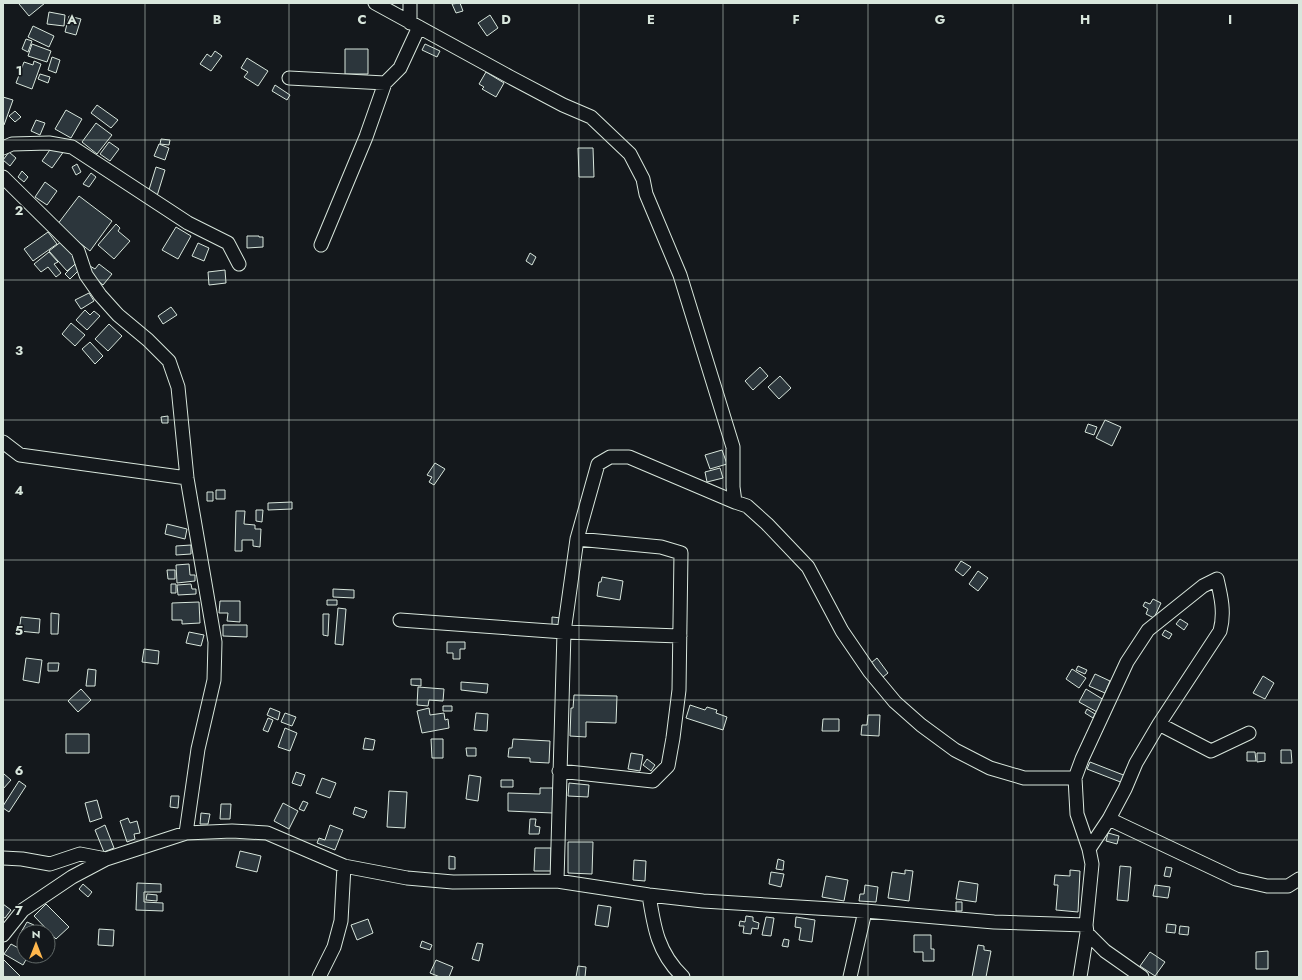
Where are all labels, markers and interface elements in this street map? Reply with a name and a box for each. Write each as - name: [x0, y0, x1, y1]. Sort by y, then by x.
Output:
- text: A: [66, 10, 77, 29]
- text: B: [213, 10, 222, 29]
- text: C: [357, 10, 367, 29]
- text: D: [501, 10, 511, 29]
- text: E: [647, 10, 655, 29]
- text: F: [792, 10, 800, 29]
- text: G: [935, 10, 946, 29]
- text: H: [1080, 10, 1090, 29]
- text: I: [1228, 10, 1232, 29]
- text: 1: [16, 61, 22, 80]
- text: 2: [15, 201, 23, 220]
- text: 3: [15, 341, 23, 360]
- text: 4: [14, 481, 24, 500]
- text: 5: [15, 621, 23, 640]
- text: 6: [15, 761, 24, 780]
- text: 7: [15, 901, 23, 920]
- north arrow: [16, 924, 56, 964]
- text: N: [32, 926, 40, 942]

